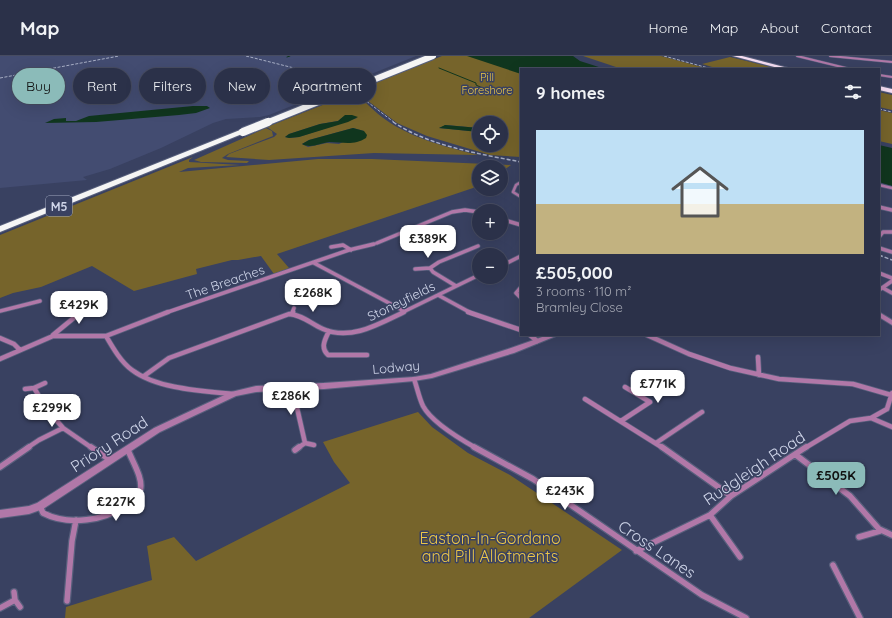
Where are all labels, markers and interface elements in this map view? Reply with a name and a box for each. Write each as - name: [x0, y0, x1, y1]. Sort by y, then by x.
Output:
- text: Map: [20, 16, 59, 40]
- text: Home: [649, 19, 688, 37]
- text: Map: [710, 19, 738, 37]
- text: About: [760, 19, 799, 37]
- text: Contact: [821, 19, 872, 37]
- chip: Buy: [12, 68, 65, 104]
- chip: Rent: [73, 68, 131, 104]
- chip: Filters: [139, 68, 206, 104]
- chip: New: [214, 68, 270, 104]
- chip: Apartment: [278, 68, 376, 104]
- park label: Pill Foreshore: [461, 70, 513, 97]
- icon: filters: [842, 81, 864, 103]
- text: 9 homes: [536, 82, 605, 103]
- map controls: [472, 116, 508, 284]
- button: locate: [472, 116, 508, 152]
- icon: home: [664, 156, 736, 228]
- button: layers: [472, 160, 508, 196]
- road number: M5: [46, 196, 72, 216]
- button: +: [472, 204, 508, 240]
- pin: £389K: [400, 225, 456, 259]
- text: £389K: [409, 230, 447, 246]
- button: −: [472, 248, 508, 284]
- street label: The Breaches: [184, 261, 266, 303]
- text: £505,000: [536, 262, 613, 283]
- street label: Stoneyfields: [365, 278, 437, 324]
- pin: £268K: [285, 279, 341, 313]
- text: 3 rooms · 110 m²: [536, 283, 631, 299]
- text: £268K: [294, 284, 332, 300]
- pin: £429K: [51, 291, 107, 325]
- text: £429K: [59, 296, 99, 312]
- text: Bramley Close: [536, 299, 623, 315]
- street label: Lodway: [372, 357, 420, 377]
- pin: £771K: [630, 370, 686, 404]
- text: £771K: [640, 375, 676, 391]
- pin: £286K: [263, 382, 319, 416]
- text: £286K: [272, 387, 310, 403]
- pin: £299K: [24, 394, 80, 428]
- text: £299K: [33, 399, 71, 415]
- street label: Priory Road: [67, 412, 151, 476]
- street label: Rudgleigh Road: [699, 427, 809, 509]
- pin: £505K: [808, 462, 864, 496]
- text: £505K: [816, 467, 856, 483]
- pin: £243K: [537, 477, 593, 511]
- text: £243K: [546, 482, 584, 498]
- pin: £227K: [88, 488, 144, 522]
- text: £227K: [97, 493, 135, 509]
- street label: Cross Lanes: [614, 516, 700, 582]
- park label: Easton-In-Gordano and Pill Allotments: [419, 528, 561, 566]

